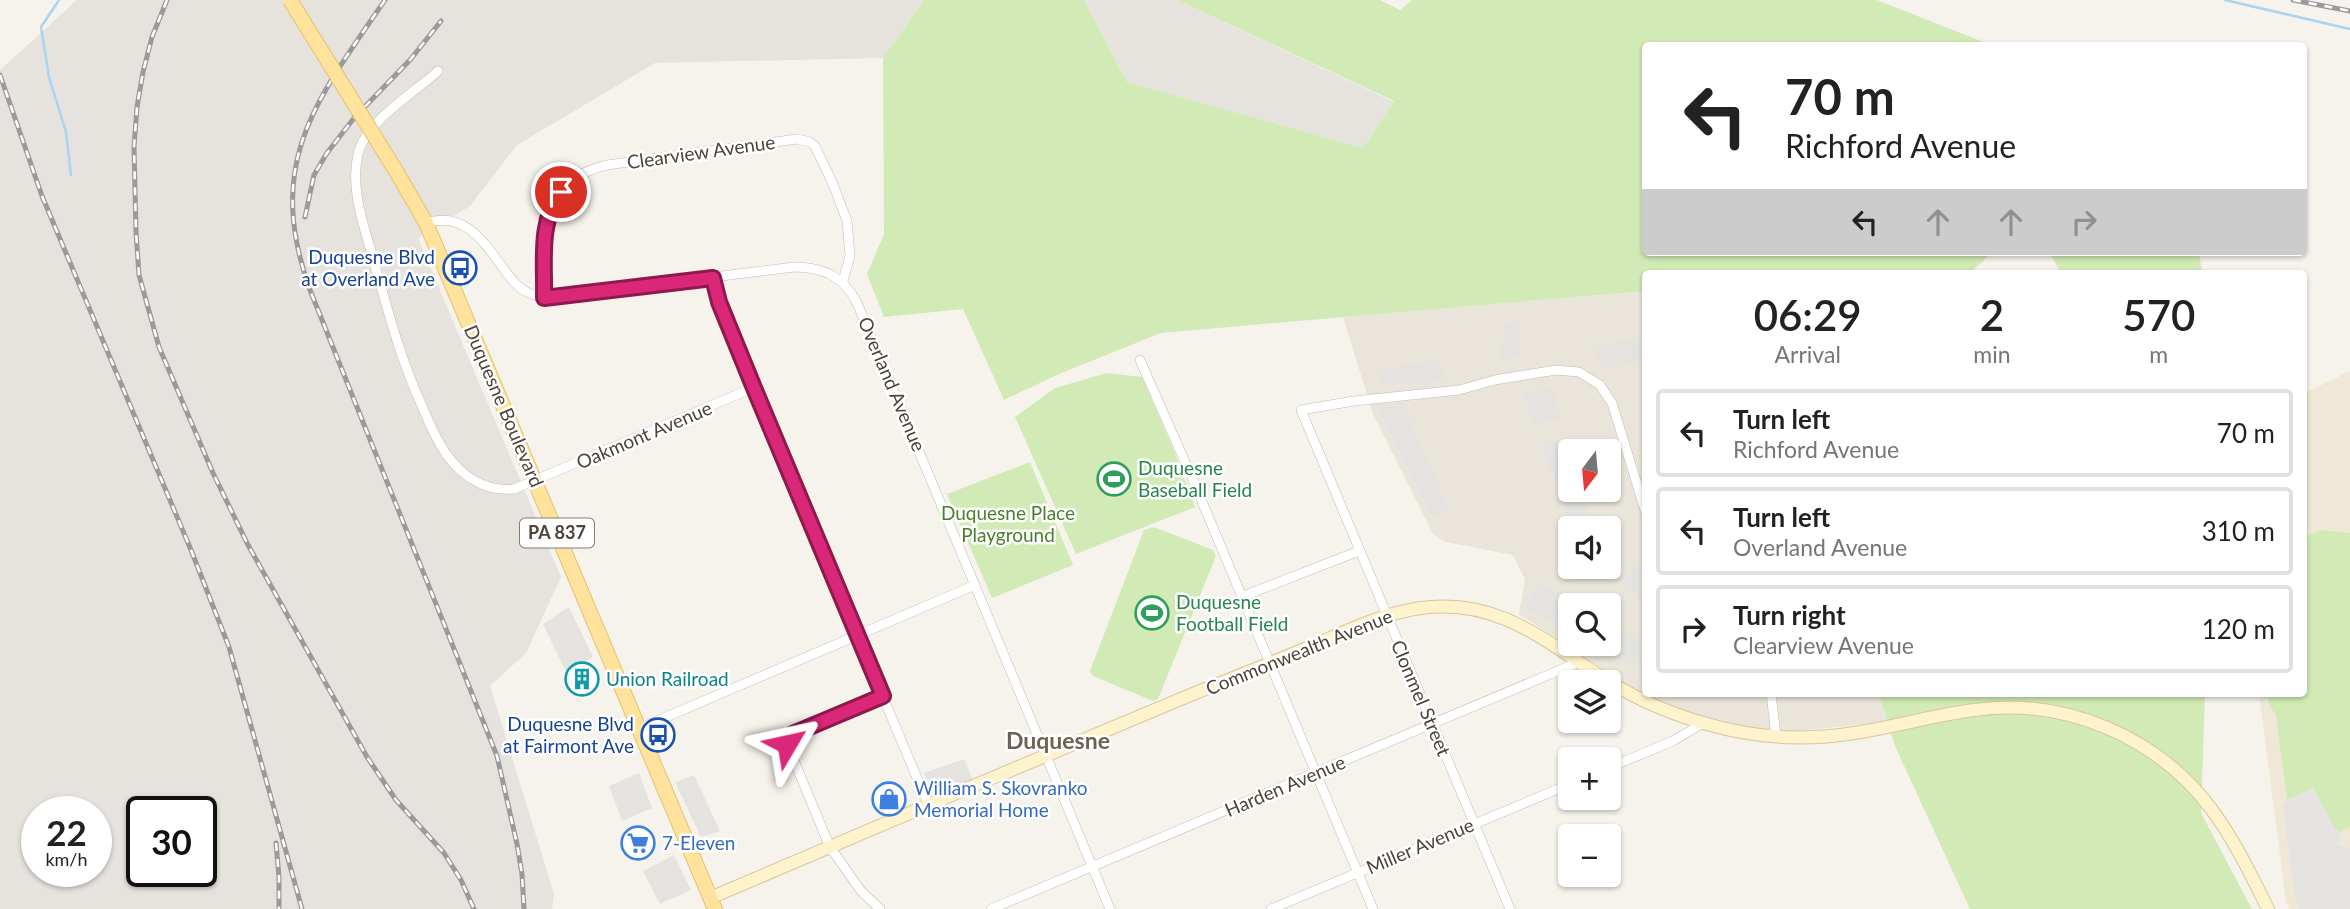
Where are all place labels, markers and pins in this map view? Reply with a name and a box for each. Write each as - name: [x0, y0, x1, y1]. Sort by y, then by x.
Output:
- pin: [531, 162, 591, 222]
- place label: Duquesne Blvd at Overland Ave: [301, 245, 435, 290]
- bus stop icon: Duquesne Blvd at Overland Ave: [441, 249, 479, 287]
- place label: Duquesne Baseball Field: [1138, 456, 1252, 501]
- sports icon: Duquesne Baseball Field: [1095, 460, 1133, 498]
- place label: Duquesne Football Field: [1176, 590, 1288, 635]
- sports icon: Duquesne Football Field: [1133, 594, 1171, 632]
- building icon: Union Railroad: [563, 660, 601, 698]
- place label: Union Railroad: [606, 667, 729, 690]
- place label: Duquesne Blvd at Fairmont Ave: [503, 712, 634, 757]
- bus stop icon: Duquesne Blvd at Fairmont Ave: [639, 716, 677, 754]
- place label: William S. Skovranko Memorial Home: [914, 776, 1088, 821]
- shop icon: William S. Skovranko Memorial Home: [870, 780, 908, 818]
- supermarket icon: 7-Eleven: [619, 824, 657, 862]
- place label: 7-Eleven: [662, 831, 735, 854]

